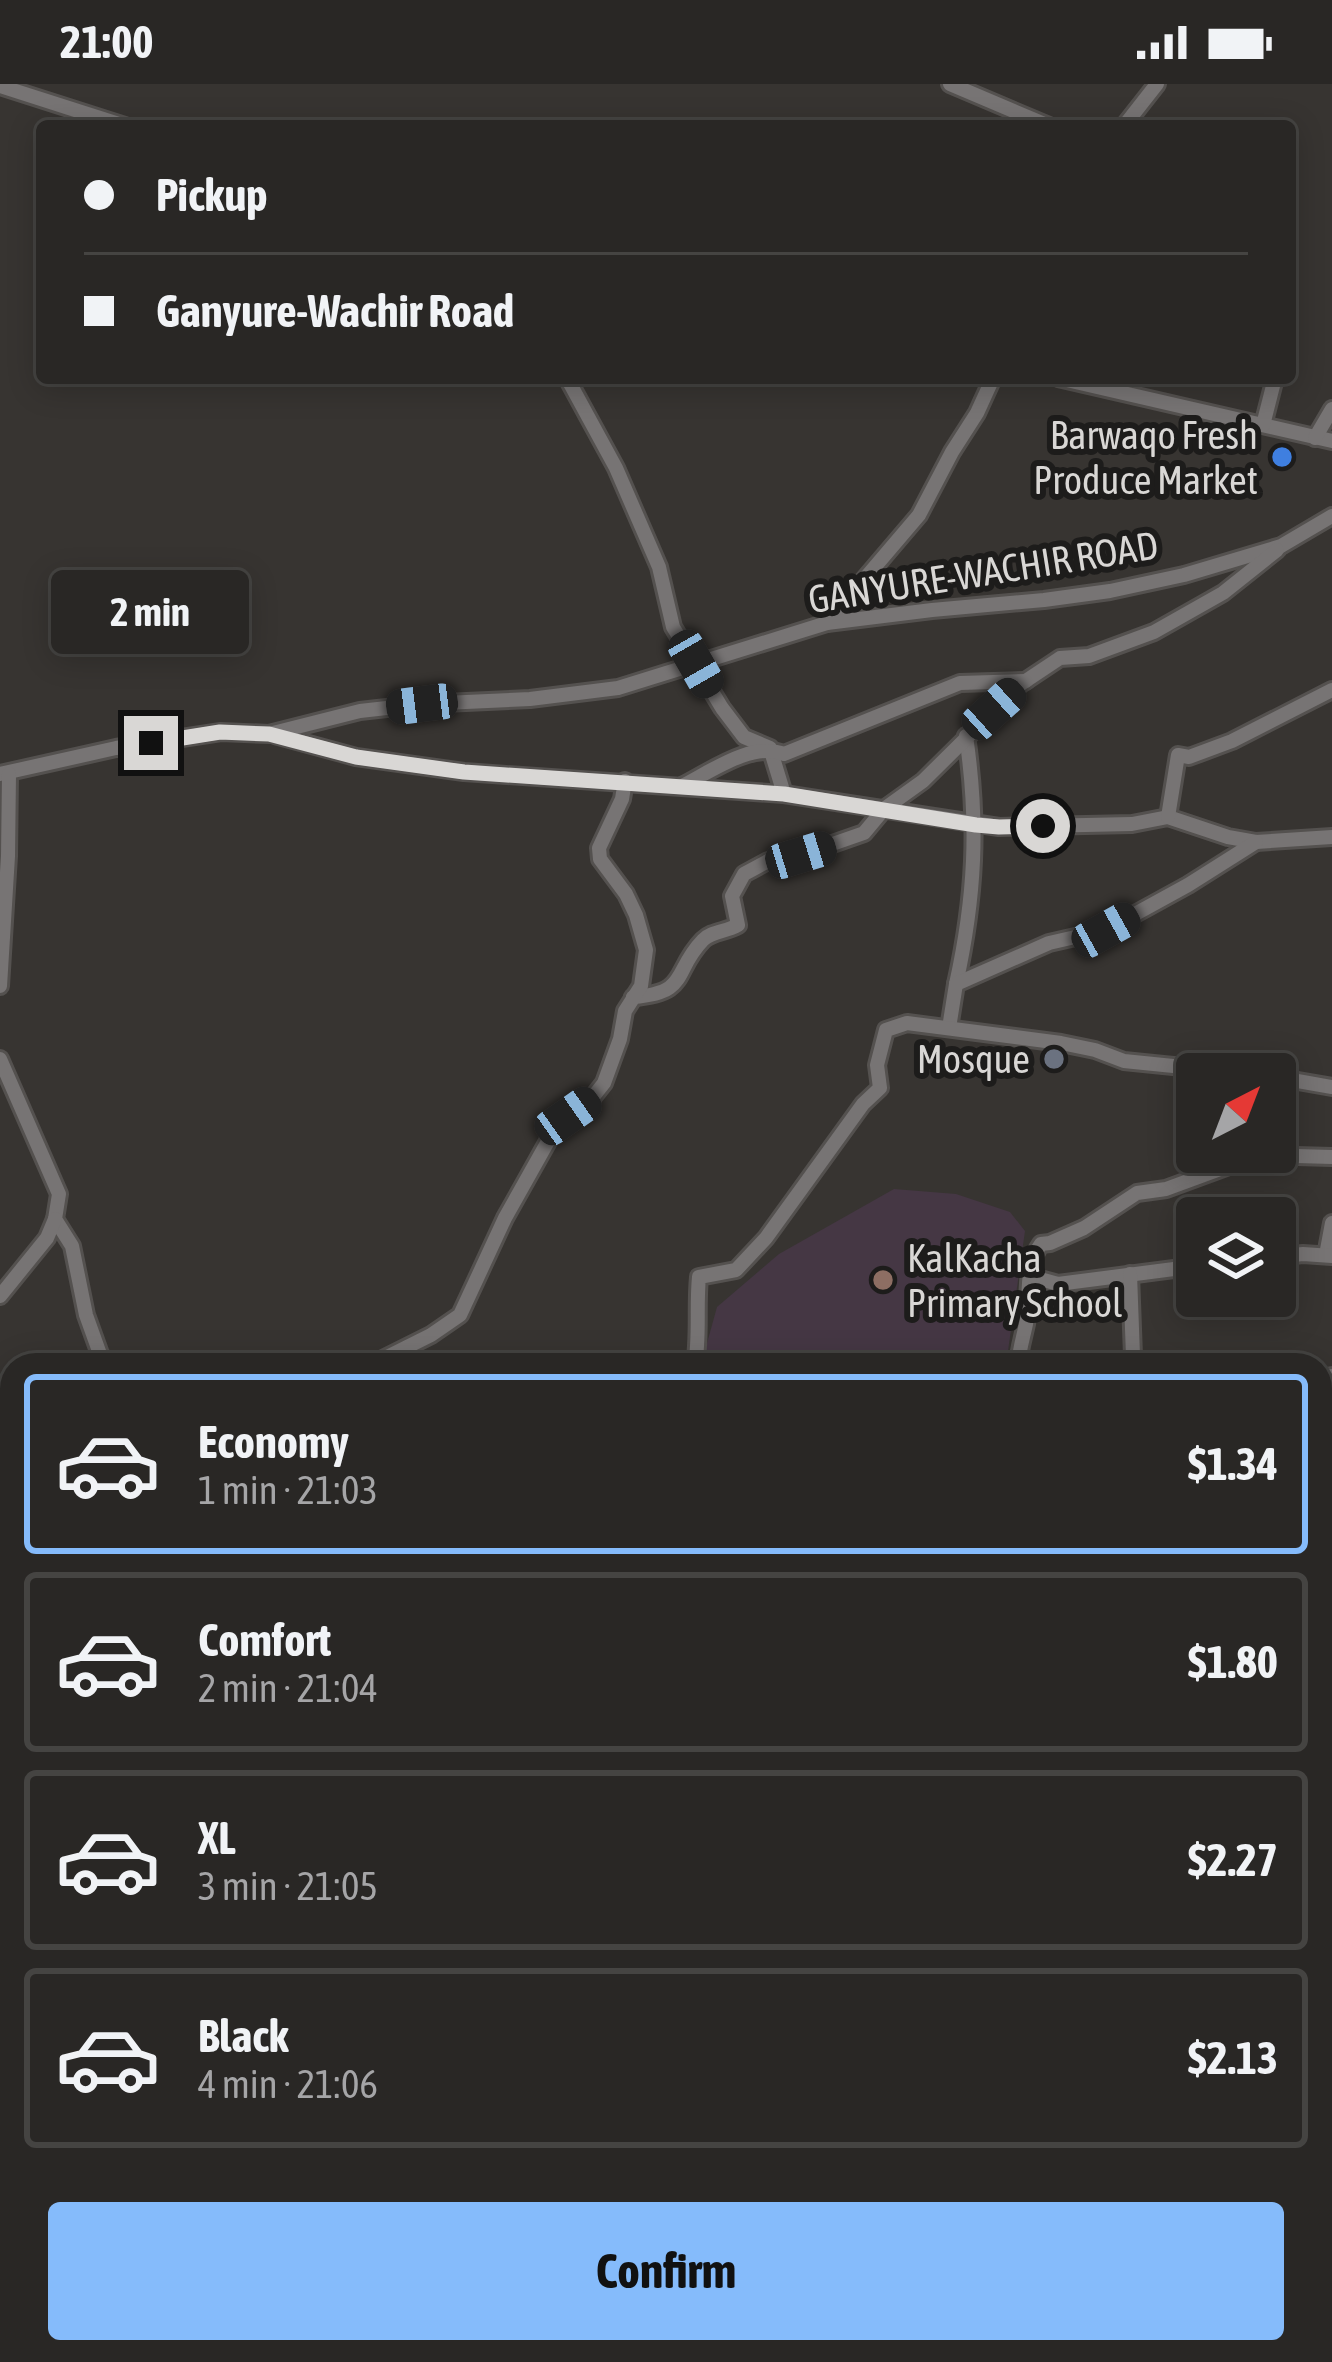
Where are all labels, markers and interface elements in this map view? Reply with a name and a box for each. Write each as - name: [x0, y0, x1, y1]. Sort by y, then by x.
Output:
- text: 21:00: [60, 16, 154, 68]
- text: Pickup: [156, 169, 267, 221]
- text: Ganyure-Wachir Road: [156, 285, 514, 337]
- place label: Barwaqo Fresh Produce Market: [1033, 413, 1258, 502]
- marker: Barwaqo Fresh Produce Market: [1269, 444, 1295, 470]
- street label: GANYURE-WACHIR ROAD: [805, 523, 1161, 621]
- callout: 2 min: [52, 569, 250, 653]
- text: 2 min: [110, 590, 190, 634]
- car: [662, 624, 730, 704]
- car: [955, 672, 1033, 746]
- car: [384, 682, 460, 726]
- route end: [124, 716, 178, 770]
- route start: [1016, 799, 1070, 853]
- car: [761, 827, 841, 883]
- car: [1066, 897, 1146, 963]
- place label: Mosque: [917, 1037, 1030, 1081]
- marker: Mosque: [1041, 1046, 1067, 1072]
- north arrow: [1176, 1053, 1296, 1173]
- map controls: [1176, 1053, 1296, 1317]
- car: [528, 1081, 608, 1151]
- button: layers: [1176, 1197, 1296, 1317]
- place label: KalKacha Primary School: [907, 1236, 1122, 1325]
- marker: KalKacha Primary School: [870, 1267, 896, 1293]
- icon: car: [54, 1410, 162, 1518]
- text: Economy: [198, 1416, 349, 1468]
- text: $1.34: [1188, 1438, 1278, 1490]
- text: 1 min · 21:03: [198, 1468, 378, 1512]
- icon: car: [54, 1608, 162, 1716]
- text: Comfort: [198, 1614, 331, 1666]
- text: $1.80: [1188, 1636, 1278, 1688]
- text: 2 min · 21:04: [198, 1666, 378, 1710]
- icon: car: [54, 1806, 162, 1914]
- text: XL: [198, 1812, 236, 1864]
- text: $2.27: [1188, 1834, 1278, 1886]
- text: 3 min · 21:05: [198, 1864, 378, 1908]
- icon: car: [54, 2004, 162, 2112]
- text: Black: [198, 2010, 289, 2062]
- text: $2.13: [1188, 2032, 1278, 2084]
- text: 4 min · 21:06: [198, 2062, 378, 2106]
- button: Confirm: [48, 2202, 1284, 2340]

